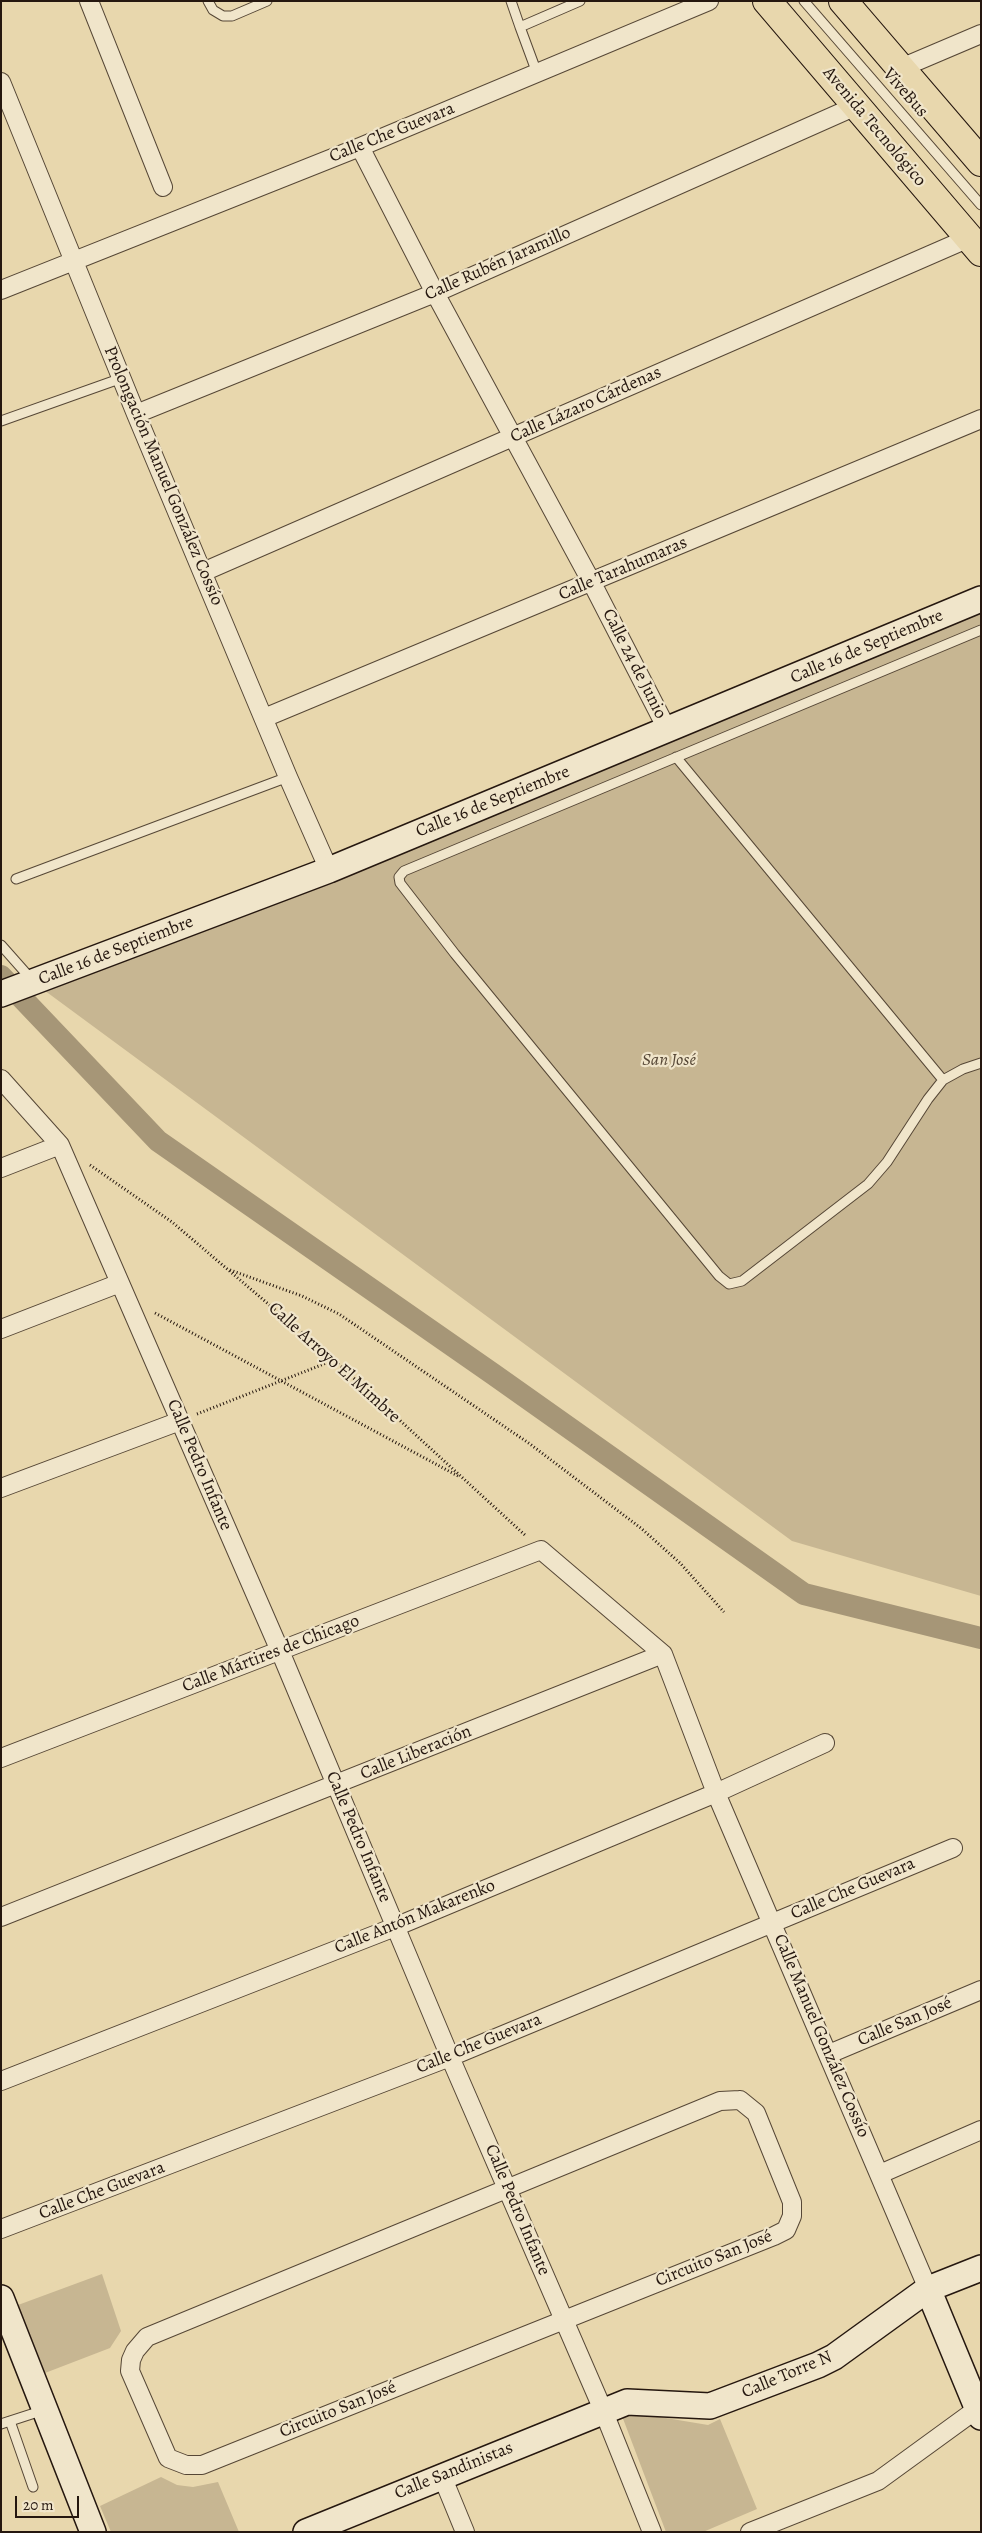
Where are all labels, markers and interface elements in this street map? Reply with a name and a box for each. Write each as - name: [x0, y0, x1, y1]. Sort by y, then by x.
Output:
- street label: Avenida Tecnológico: [818, 63, 930, 191]
- street label: ViveBus: [878, 64, 932, 122]
- street label: Calle Che Guevara: [326, 98, 458, 168]
- street label: Calle Rubén Jaramillo: [422, 222, 574, 306]
- street label: Prolongación Manuel González Cossío: [98, 343, 228, 609]
- street label: Calle Lázaro Cárdenas: [507, 362, 665, 448]
- street label: Calle Tarahumaras: [555, 532, 691, 606]
- street label: Calle 24 de Junio: [597, 605, 671, 723]
- street label: Calle 16 de Septiembre: [787, 605, 947, 689]
- street label: Calle 16 de Septiembre: [413, 761, 573, 843]
- street label: Calle 16 de Septiembre: [36, 912, 196, 990]
- park label: San José: [642, 1050, 696, 1072]
- street label: Calle Arroyo El Mimbre: [263, 1298, 405, 1428]
- street label: Calle Pedro Infante: [162, 1396, 236, 1534]
- street label: Calle Mártires de Chicago: [179, 1610, 363, 1698]
- street label: Calle Liberación: [357, 1721, 475, 1785]
- street label: Calle Pedro Infante: [321, 1768, 395, 1906]
- street label: Calle Che Guevara: [787, 1853, 919, 1925]
- street label: Calle Antón Makarenko: [332, 1875, 498, 1959]
- street label: Calle Manuel González Cossío: [768, 1931, 874, 2141]
- street label: Calle San José: [855, 1992, 955, 2052]
- street label: Calle Che Guevara: [413, 2009, 545, 2079]
- street label: Calle Pedro Infante: [480, 2141, 554, 2279]
- street label: Calle Che Guevara: [36, 2157, 168, 2225]
- street label: Circuito San José: [652, 2226, 776, 2292]
- street label: Calle Torre N: [739, 2346, 835, 2404]
- street label: Circuito San José: [276, 2377, 400, 2443]
- street label: Calle Sandinistas: [392, 2437, 516, 2505]
- scale bar: [18, 2486, 81, 2518]
- text: 20 m: [23, 2495, 54, 2515]

